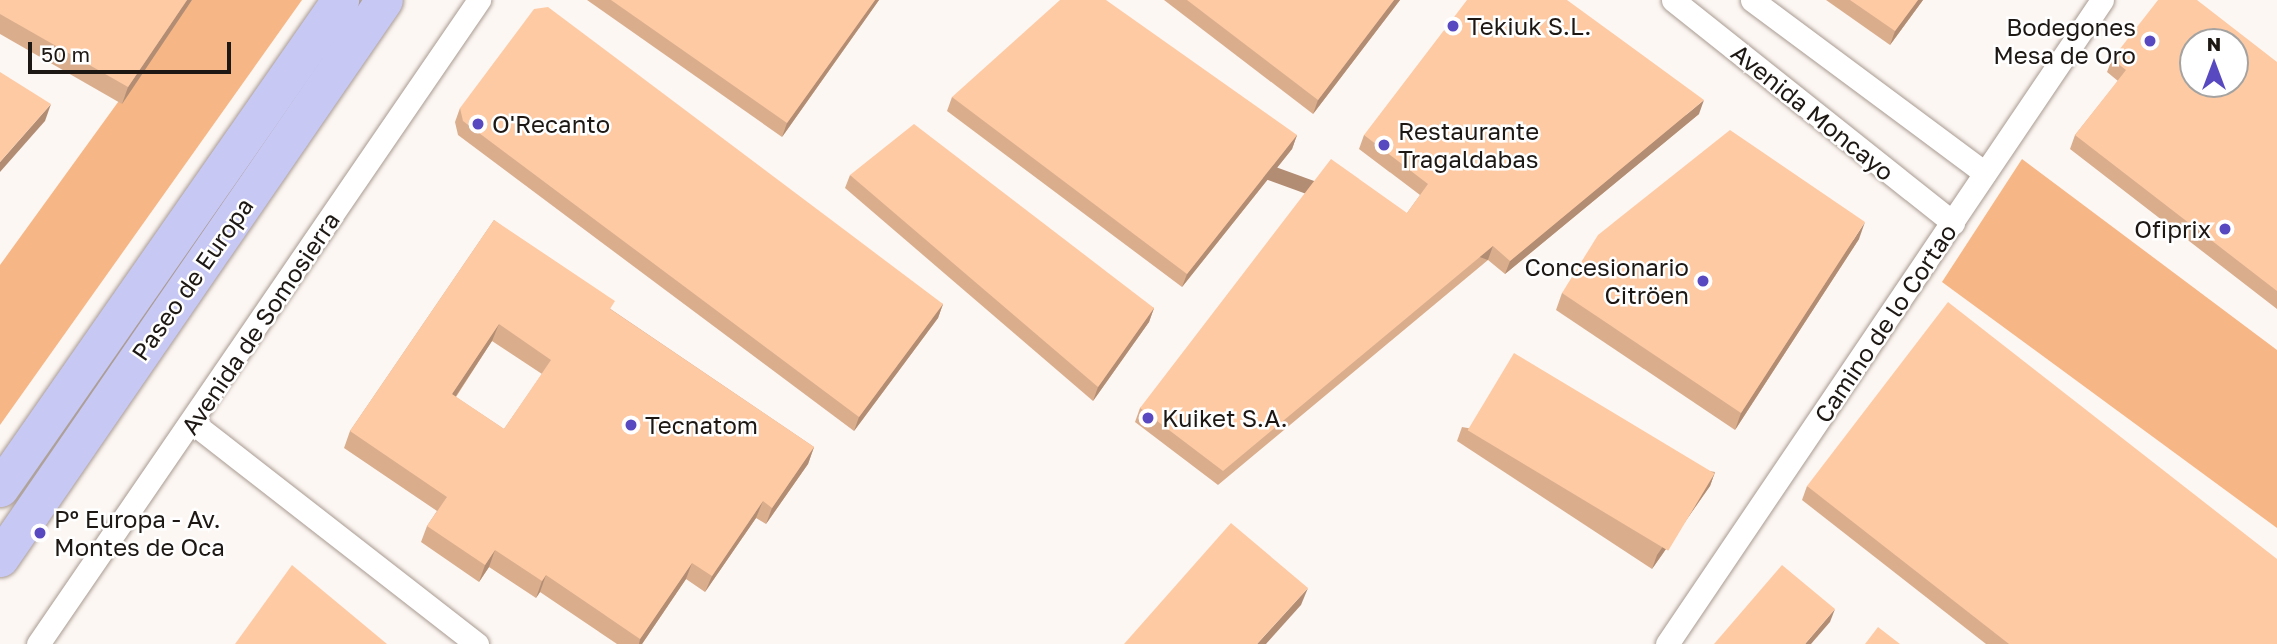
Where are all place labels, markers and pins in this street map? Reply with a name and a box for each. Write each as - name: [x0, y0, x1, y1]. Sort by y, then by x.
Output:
- place label: Tekiuk S.L.: [1467, 12, 1591, 40]
- place label: Bodegones Mesa de Oro: [1993, 13, 2136, 69]
- marker: Tekiuk S.L.: [1445, 18, 1461, 34]
- marker: Bodegones Mesa de Oro: [2142, 33, 2158, 49]
- place label: O'Recanto: [492, 110, 610, 138]
- marker: O'Recanto: [470, 116, 486, 132]
- place label: Restaurante Tragaldabas: [1398, 117, 1539, 173]
- marker: Restaurante Tragaldabas: [1376, 137, 1392, 153]
- place label: Ofiprix: [2134, 215, 2211, 243]
- marker: Ofiprix: [2217, 221, 2233, 237]
- place label: Concesionario Citröen: [1524, 253, 1689, 309]
- marker: Concesionario Citröen: [1695, 273, 1711, 289]
- place label: Kuiket S.A.: [1162, 404, 1288, 432]
- marker: Kuiket S.A.: [1140, 410, 1156, 426]
- place label: Tecnatom: [645, 411, 758, 439]
- marker: Tecnatom: [623, 417, 639, 433]
- place label: Pº Europa - Av. Montes de Oca: [54, 505, 225, 561]
- marker: Pº Europa - Av. Montes de Oca: [32, 525, 48, 541]

